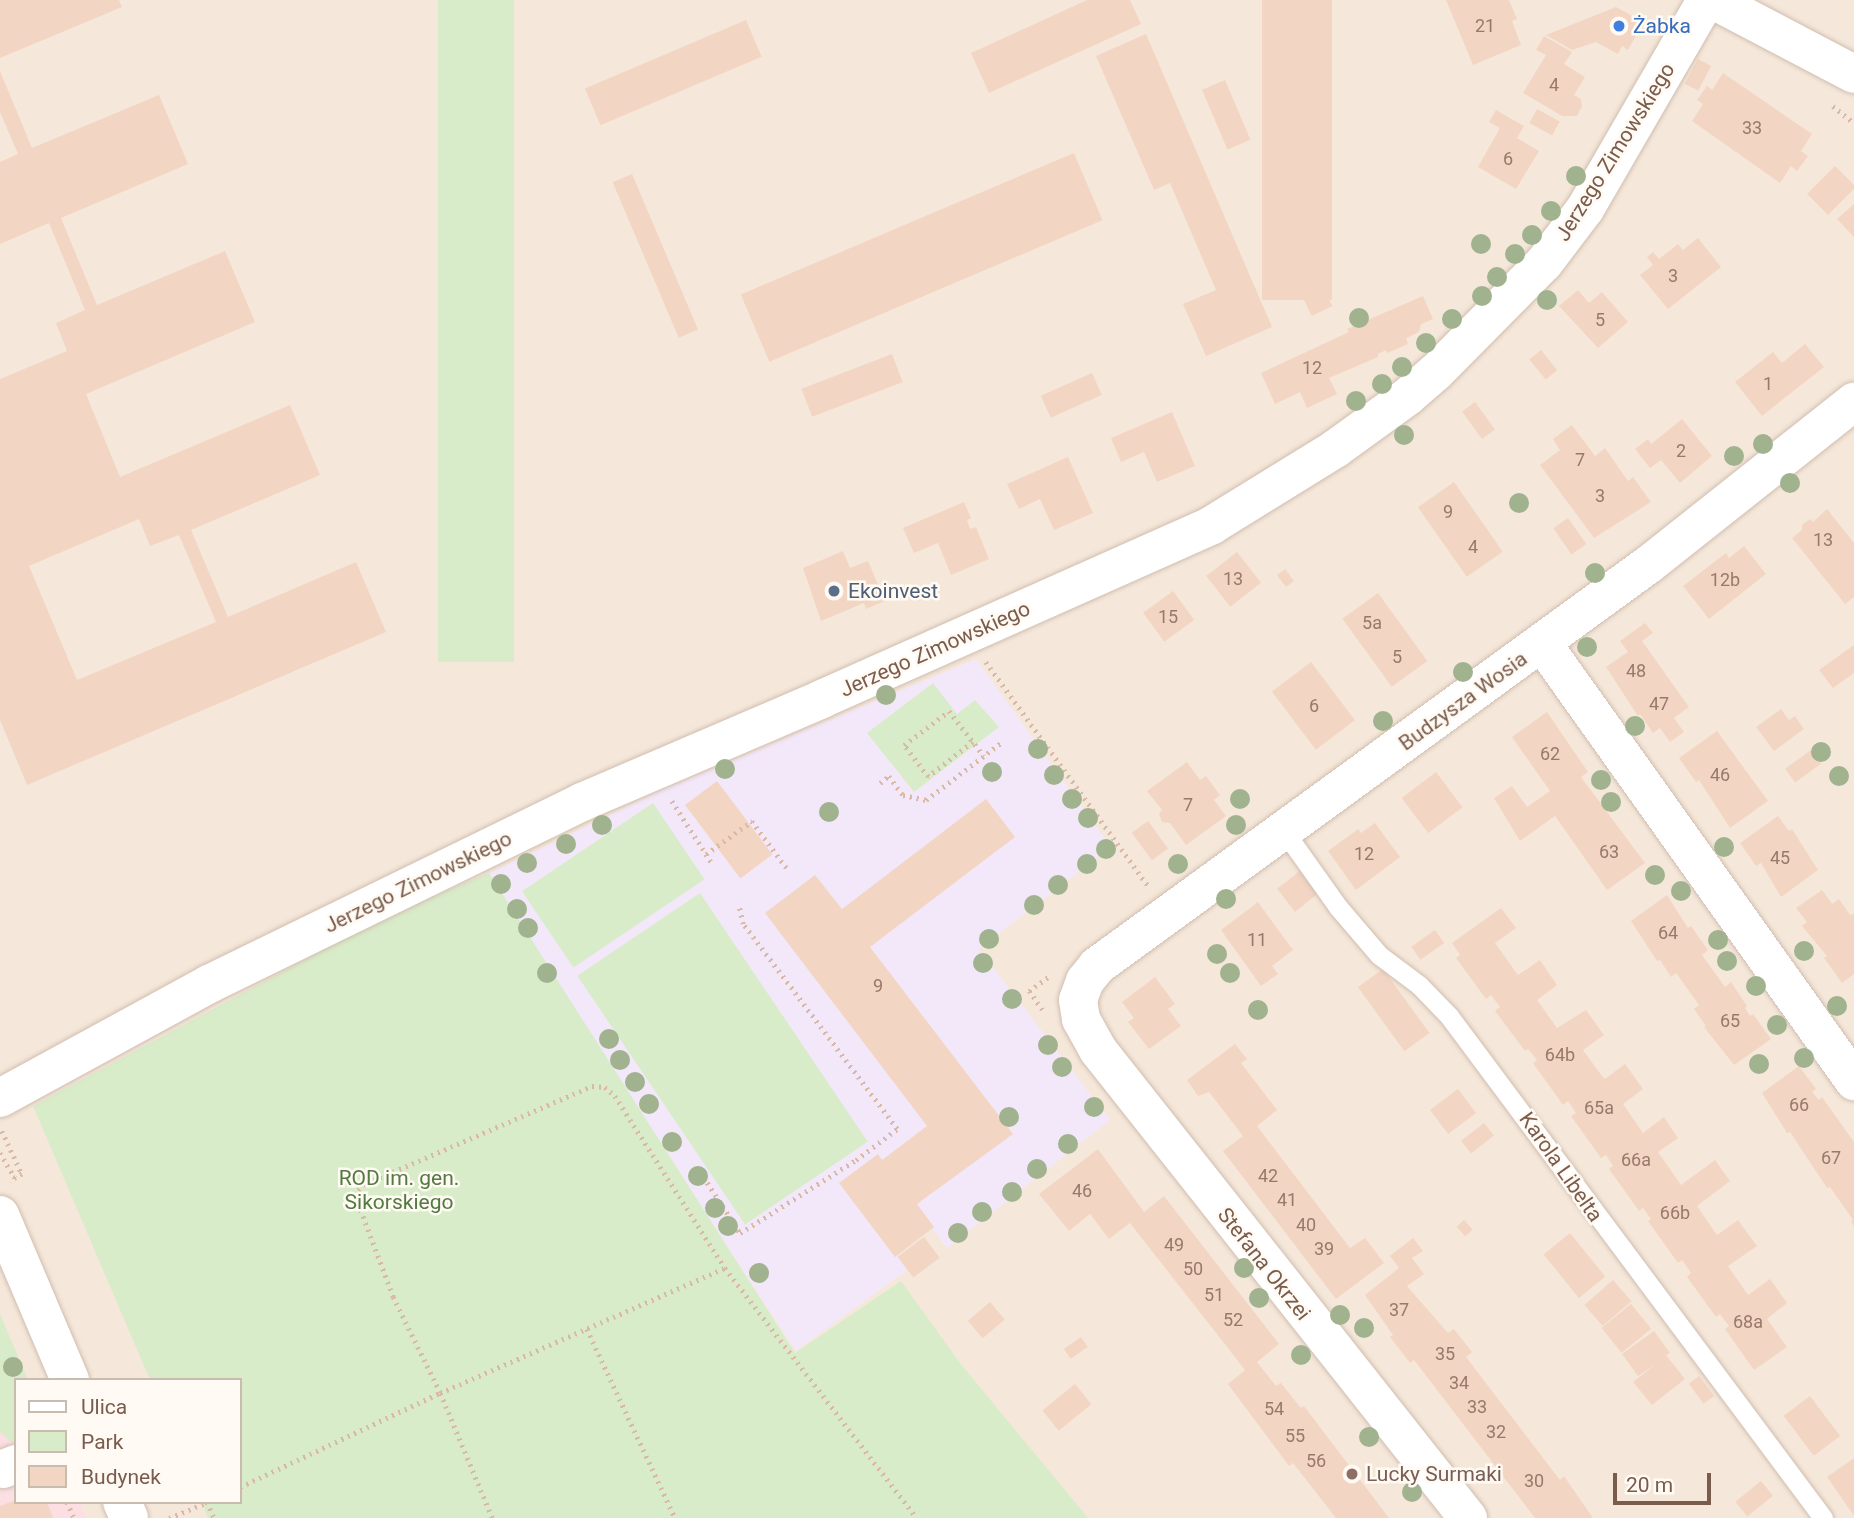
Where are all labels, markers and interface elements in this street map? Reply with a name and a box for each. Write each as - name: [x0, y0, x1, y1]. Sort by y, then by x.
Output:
- place label: Żabka: [1633, 13, 1691, 39]
- house number: 21: [1475, 15, 1495, 37]
- marker: Żabka: [1611, 18, 1627, 34]
- street label: Jerzego Zimowskiego: [1550, 58, 1680, 246]
- house number: 4: [1549, 74, 1559, 96]
- house number: 33: [1742, 117, 1762, 139]
- house number: 6: [1503, 148, 1513, 170]
- house number: 3: [1668, 265, 1678, 287]
- house number: 5: [1595, 309, 1605, 331]
- house number: 12: [1302, 357, 1322, 379]
- house number: 1: [1763, 373, 1773, 395]
- house number: 2: [1676, 440, 1686, 462]
- house number: 7: [1575, 449, 1585, 471]
- house number: 3: [1595, 485, 1605, 507]
- house number: 9: [1443, 501, 1453, 523]
- house number: 13: [1813, 529, 1833, 551]
- house number: 4: [1468, 536, 1478, 558]
- house number: 13: [1223, 568, 1243, 590]
- house number: 12b: [1710, 569, 1740, 591]
- place label: Ekoinvest: [848, 578, 938, 604]
- marker: Ekoinvest: [826, 583, 842, 599]
- street label: Jerzego Zimowskiego: [836, 596, 1034, 702]
- house number: 15: [1158, 606, 1178, 628]
- house number: 5a: [1362, 612, 1382, 634]
- house number: 5: [1392, 646, 1402, 668]
- street label: Budzysza Wosia: [1394, 646, 1532, 756]
- house number: 48: [1626, 660, 1646, 682]
- house number: 47: [1649, 693, 1669, 715]
- house number: 6: [1309, 695, 1319, 717]
- house number: 62: [1540, 743, 1560, 765]
- house number: 46: [1710, 764, 1730, 786]
- house number: 7: [1183, 794, 1193, 816]
- street label: Jerzego Zimowskiego: [320, 826, 516, 938]
- house number: 63: [1599, 841, 1619, 863]
- house number: 12: [1354, 843, 1374, 865]
- house number: 45: [1770, 847, 1790, 869]
- house number: 64: [1658, 922, 1678, 944]
- house number: 11: [1247, 929, 1267, 951]
- house number: 9: [873, 975, 883, 997]
- house number: 65: [1720, 1010, 1740, 1032]
- house number: 64b: [1545, 1044, 1575, 1066]
- house number: 66: [1789, 1094, 1809, 1116]
- house number: 65a: [1584, 1097, 1614, 1119]
- street label: Karola Libelta: [1514, 1107, 1608, 1227]
- house number: 67: [1821, 1147, 1841, 1169]
- house number: 66a: [1621, 1149, 1651, 1171]
- park label: ROD im. gen. Sikorskiego: [339, 1165, 459, 1215]
- house number: 42: [1258, 1165, 1278, 1187]
- house number: 46: [1072, 1180, 1092, 1202]
- house number: 41: [1277, 1189, 1297, 1211]
- house number: 66b: [1660, 1202, 1690, 1224]
- street label: Stefana Okrzei: [1212, 1203, 1316, 1325]
- house number: 40: [1296, 1214, 1316, 1236]
- house number: 49: [1164, 1234, 1184, 1256]
- house number: 39: [1314, 1238, 1334, 1260]
- house number: 50: [1183, 1258, 1203, 1280]
- house number: 51: [1204, 1284, 1224, 1306]
- house number: 37: [1389, 1299, 1409, 1321]
- house number: 52: [1223, 1309, 1243, 1331]
- house number: 68a: [1733, 1311, 1763, 1333]
- house number: 35: [1435, 1343, 1455, 1365]
- house number: 34: [1449, 1372, 1469, 1394]
- legend: [14, 1378, 242, 1504]
- text: Ulica: [81, 1395, 127, 1419]
- house number: 33: [1467, 1396, 1487, 1418]
- house number: 54: [1264, 1398, 1284, 1420]
- house number: 32: [1486, 1421, 1506, 1443]
- house number: 55: [1285, 1425, 1305, 1447]
- text: Park: [81, 1430, 123, 1454]
- house number: 56: [1306, 1450, 1326, 1472]
- scale bar: [1616, 1458, 1714, 1502]
- place label: Lucky Surmaki: [1366, 1461, 1502, 1487]
- text: Budynek: [81, 1465, 161, 1489]
- marker: Lucky Surmaki: [1344, 1466, 1360, 1482]
- house number: 30: [1524, 1470, 1544, 1492]
- text: 20 m: [1626, 1473, 1673, 1497]

